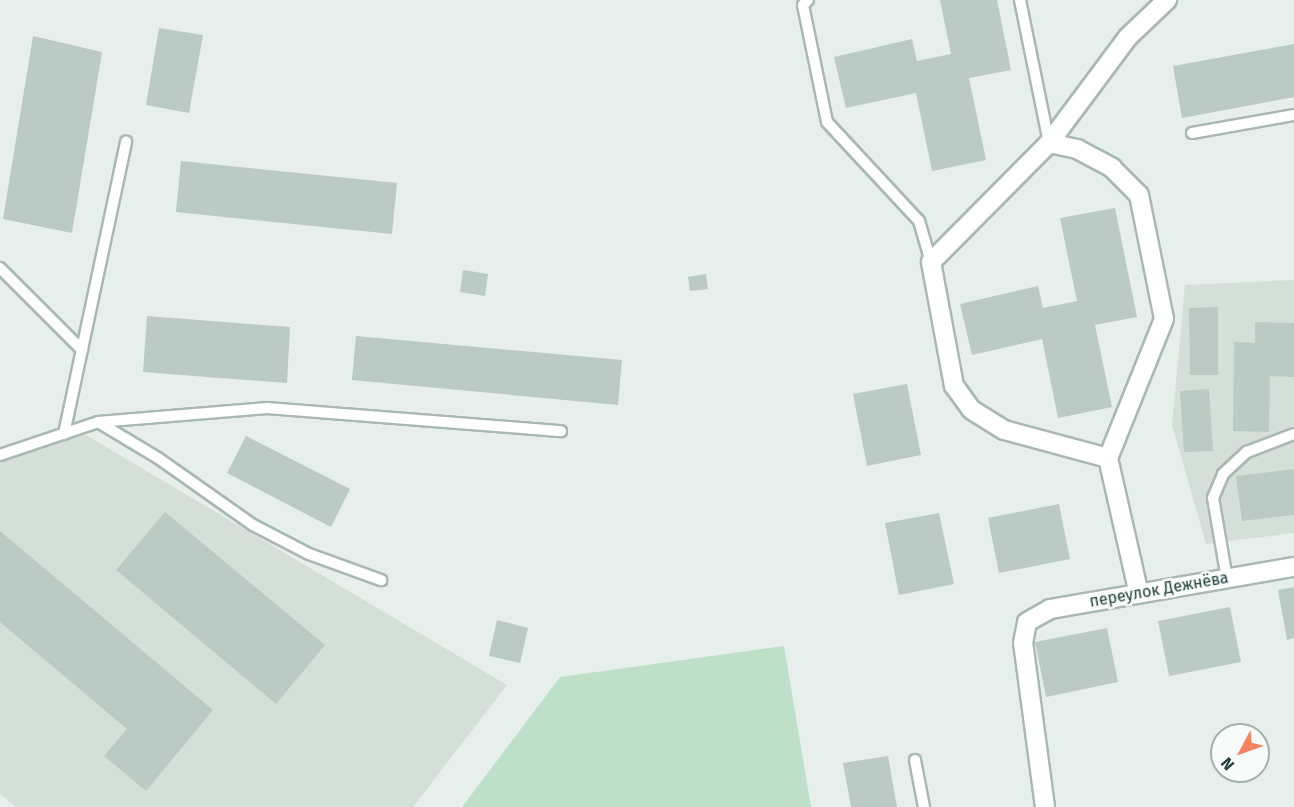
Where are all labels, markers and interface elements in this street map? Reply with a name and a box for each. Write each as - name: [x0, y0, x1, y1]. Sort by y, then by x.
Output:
- street label: переулок Дежнёва: [1088, 568, 1230, 612]
- north arrow: [1210, 723, 1270, 783]
- text: N: [1217, 754, 1238, 774]

